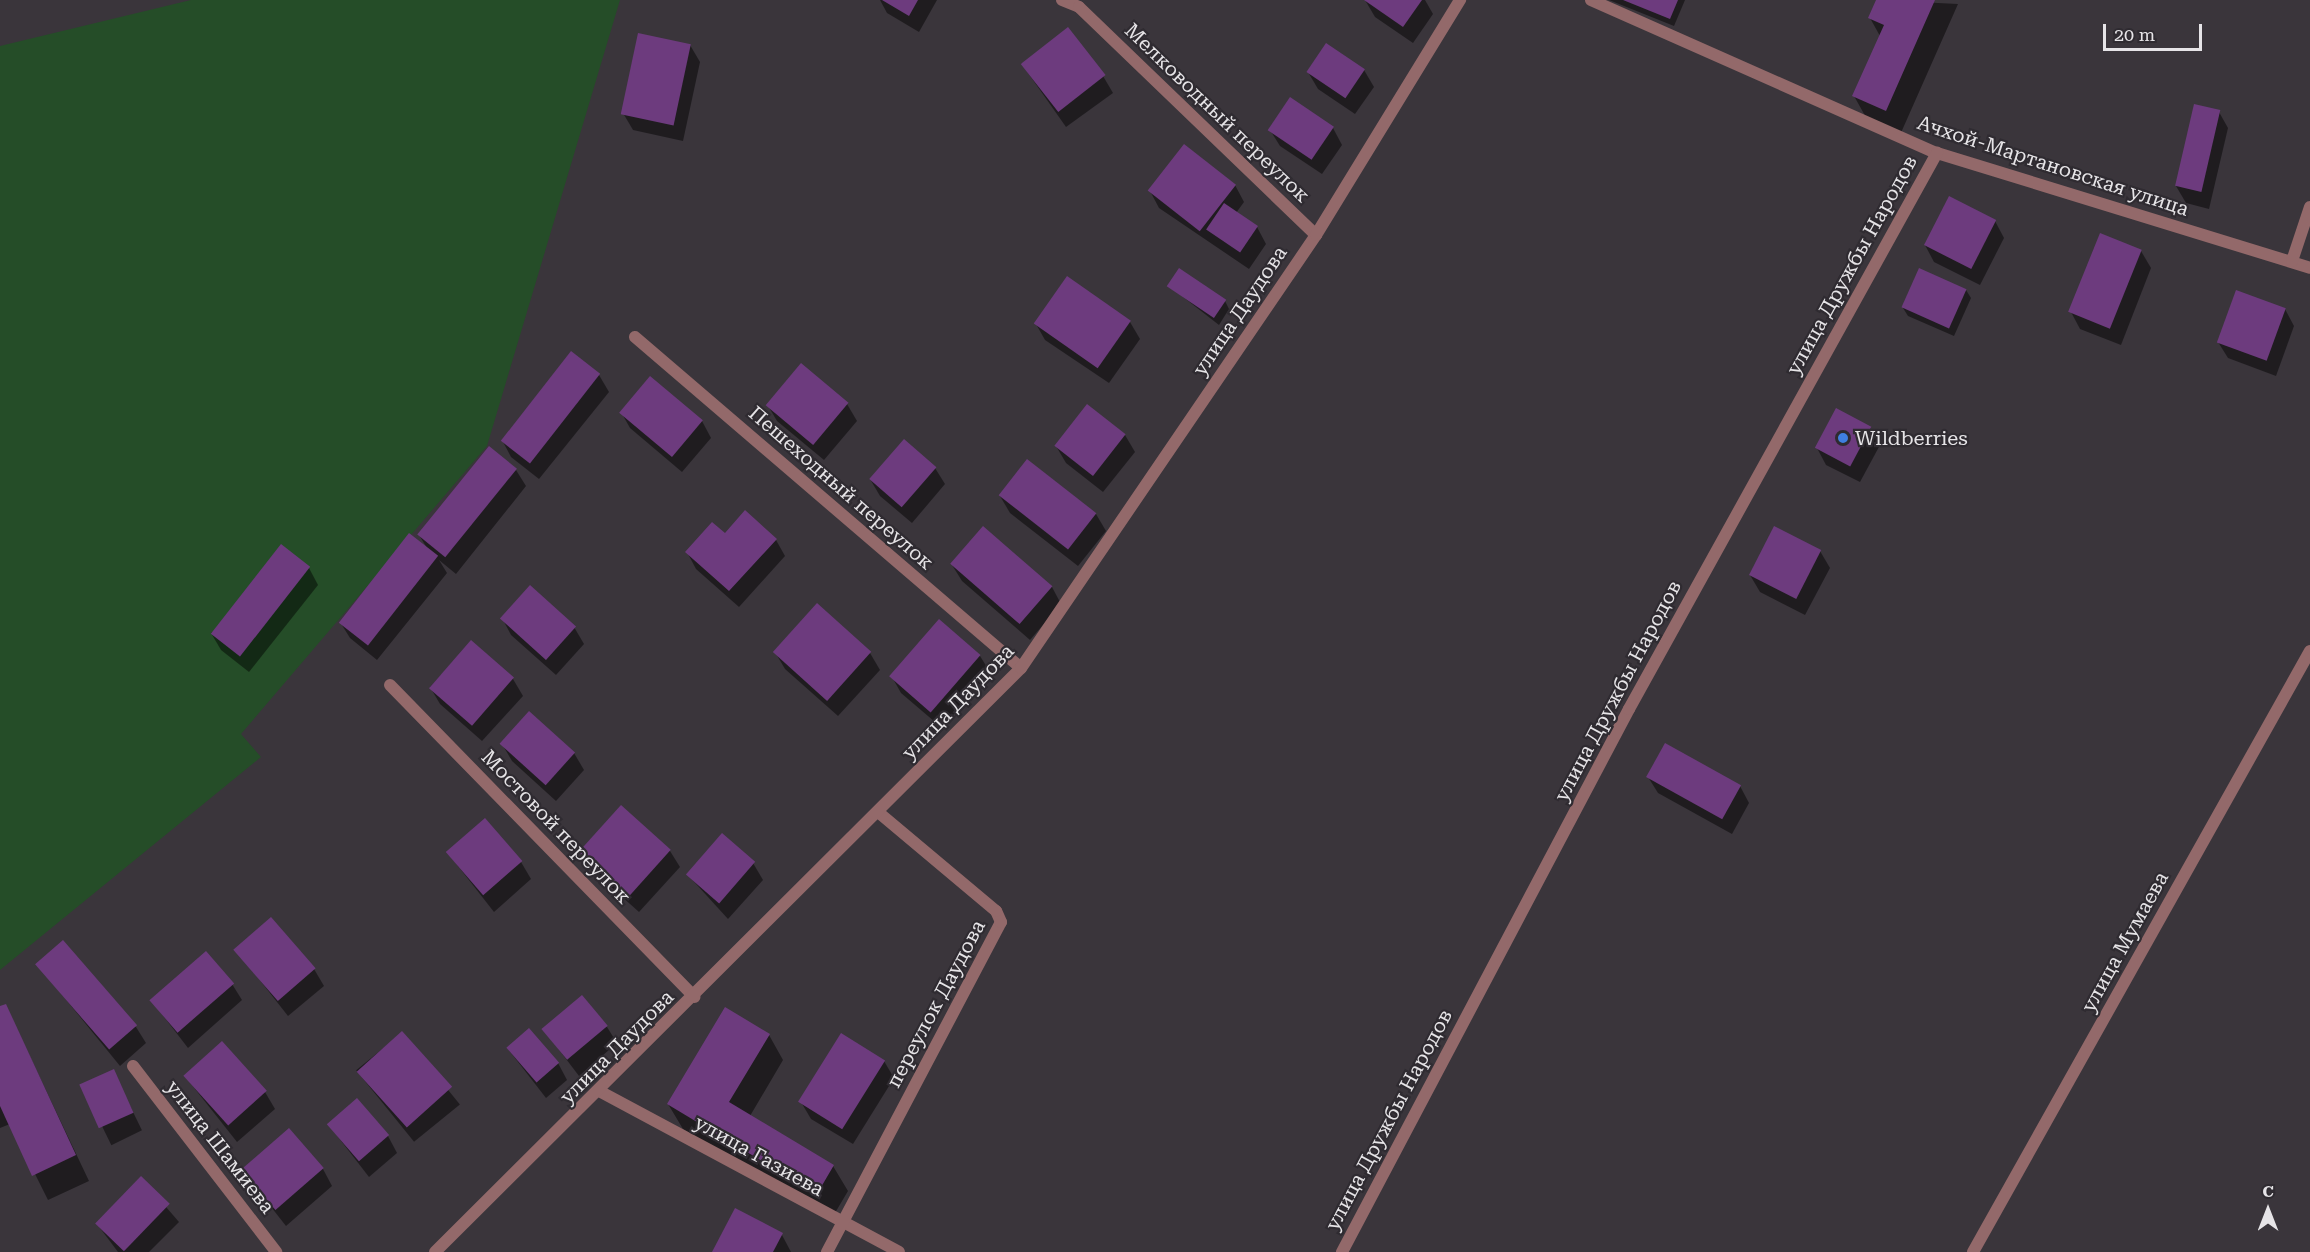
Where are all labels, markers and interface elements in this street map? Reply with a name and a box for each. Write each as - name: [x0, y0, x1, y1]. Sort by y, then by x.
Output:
- scale bar: [2106, 12, 2205, 50]
- street label: Мелководный переулок: [1120, 18, 1314, 208]
- text: 20 m: [2114, 24, 2155, 45]
- street label: Ачхой-Мартановская улица: [1914, 111, 2192, 221]
- street label: улица Дружбы Народов: [1782, 151, 1922, 379]
- street label: улица Даудова: [1188, 242, 1292, 380]
- street label: Пешеходный переулок: [744, 401, 938, 575]
- place label: Wildberries: [1855, 426, 1968, 450]
- marker: Wildberries: [1836, 431, 1850, 445]
- street label: улица Дружбы Народов: [1549, 576, 1687, 806]
- street label: улица Даудова: [897, 639, 1019, 765]
- street label: Мостовой переулок: [476, 745, 636, 909]
- street label: улица Мумаева: [2076, 868, 2174, 1016]
- street label: переулок Даудова: [882, 916, 990, 1092]
- street label: улица Даудова: [555, 985, 679, 1109]
- street label: улица Дружбы Народов: [1320, 1005, 1458, 1235]
- street label: улица Шамиева: [161, 1076, 279, 1218]
- street label: улица Газиева: [690, 1110, 828, 1202]
- north arrow: [2238, 1180, 2298, 1240]
- text: С: [2262, 1182, 2274, 1201]

